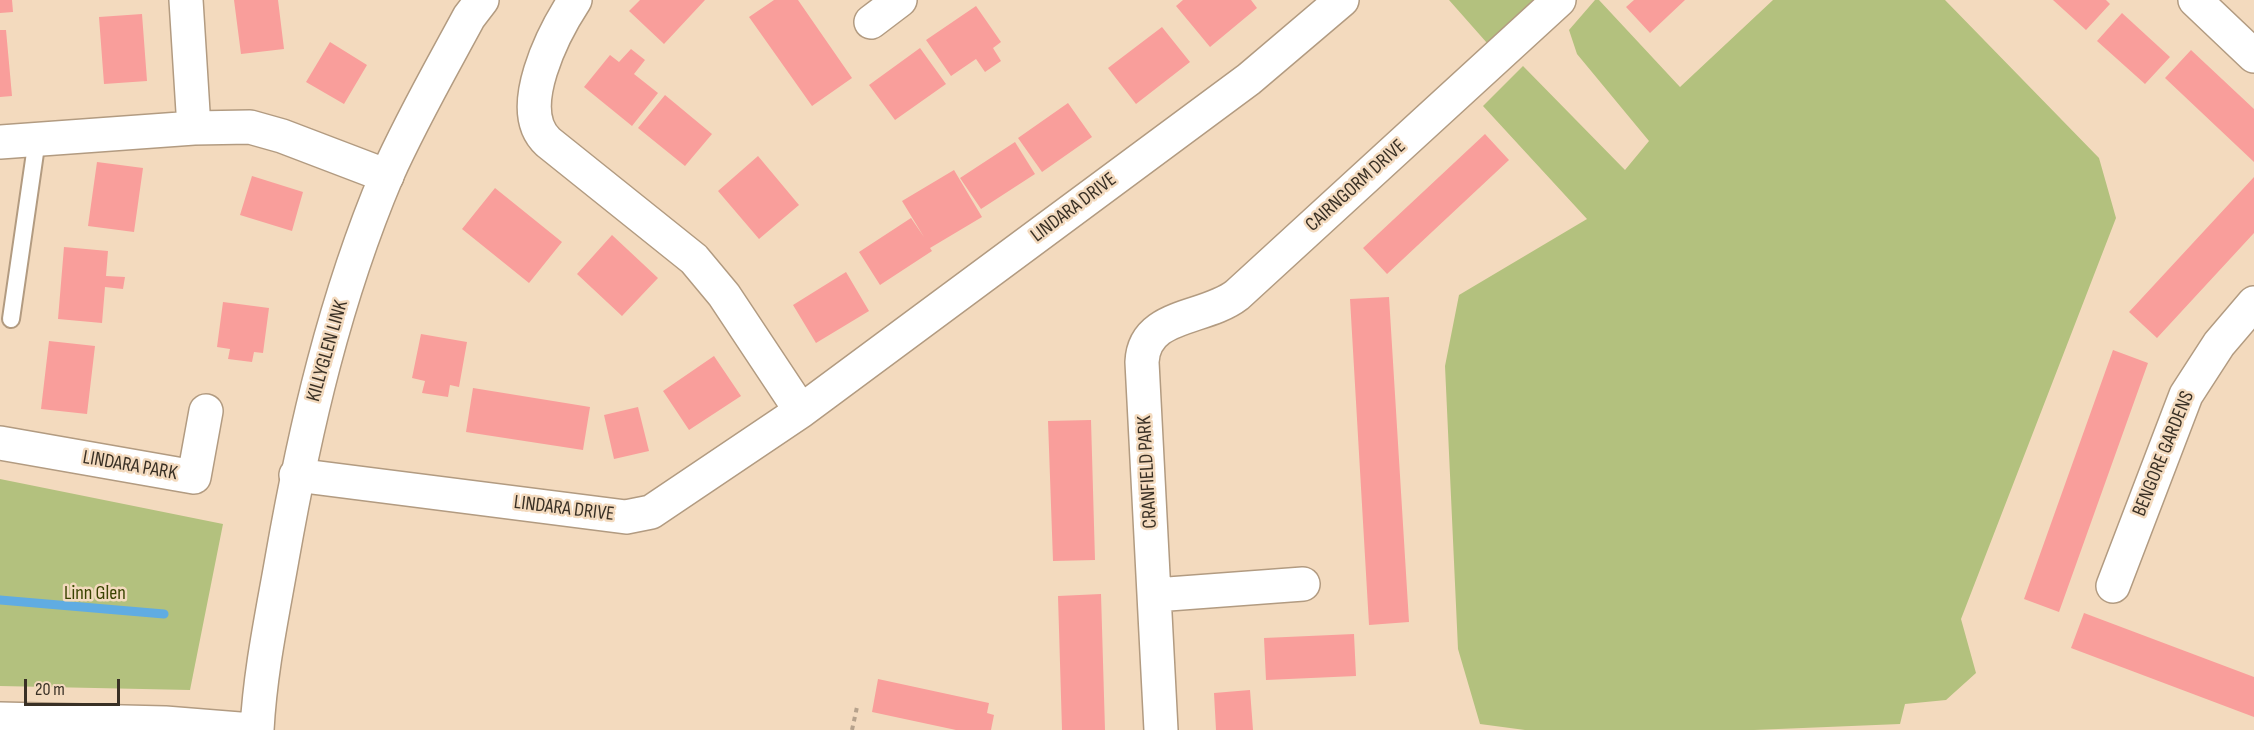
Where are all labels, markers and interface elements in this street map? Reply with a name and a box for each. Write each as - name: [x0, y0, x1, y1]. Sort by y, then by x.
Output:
- street label: CAIRNGORM DRIVE: [1301, 135, 1411, 237]
- street label: LINDARA DRIVE: [1026, 168, 1122, 248]
- street label: KILLYGLEN LINK: [302, 298, 354, 404]
- street label: BENGORE GARDENS: [2128, 388, 2200, 520]
- street label: CRANFIELD PARK: [1133, 415, 1163, 529]
- street label: LINDARA PARK: [81, 446, 179, 486]
- street label: LINDARA DRIVE: [512, 491, 616, 527]
- park label: Linn Glen: [64, 582, 126, 606]
- scale bar: [27, 667, 123, 705]
- text: 20 m: [35, 679, 65, 700]

